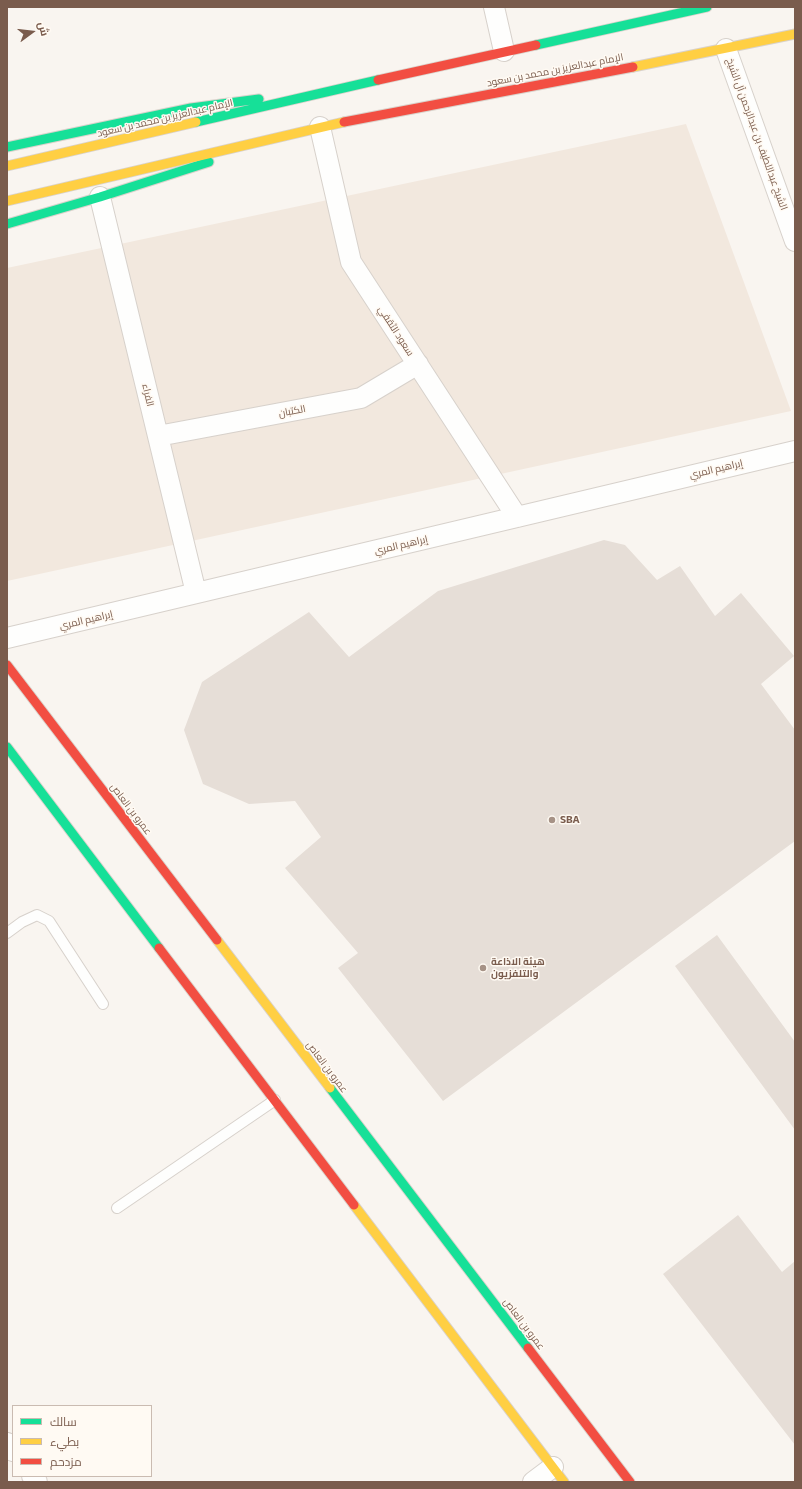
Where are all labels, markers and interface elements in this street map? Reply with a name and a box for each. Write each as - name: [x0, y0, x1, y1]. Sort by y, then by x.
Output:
- north arrow: [12, 12, 52, 52]
- text: ش: [36, 20, 52, 37]
- street label: الإمام عبدالعزيز بن محمد بن سعود: [486, 51, 624, 89]
- street label: الشيخ عبداللطيف بن عبدالرحمن آل الشيخ: [724, 56, 790, 212]
- street label: الإمام عبدالعزيز بن محمد بن سعود: [96, 97, 234, 139]
- street label: سعود الثقفي: [375, 304, 417, 358]
- street label: الفراء: [140, 382, 156, 408]
- street label: الكتبان: [277, 402, 307, 420]
- street label: إبراهيم المري: [688, 457, 744, 481]
- street label: إبراهيم المري: [373, 533, 429, 557]
- street label: إبراهيم المري: [58, 608, 114, 632]
- street label: عمرو بن العاص: [108, 781, 154, 837]
- place label: SBA: [560, 814, 580, 826]
- marker: SBA: [547, 815, 557, 825]
- place label: هيئة الاذاعة والتلفزيون: [491, 956, 545, 980]
- marker: هيئة الاذاعة والتلفزيون: [478, 963, 488, 973]
- street label: عمرو بن العاص: [304, 1039, 350, 1095]
- street label: عمرو بن العاص: [501, 1296, 547, 1352]
- legend: [12, 1405, 152, 1477]
- text: سالك: [50, 1414, 77, 1428]
- text: بطيء: [50, 1434, 79, 1448]
- text: مزدحم: [50, 1454, 82, 1468]

